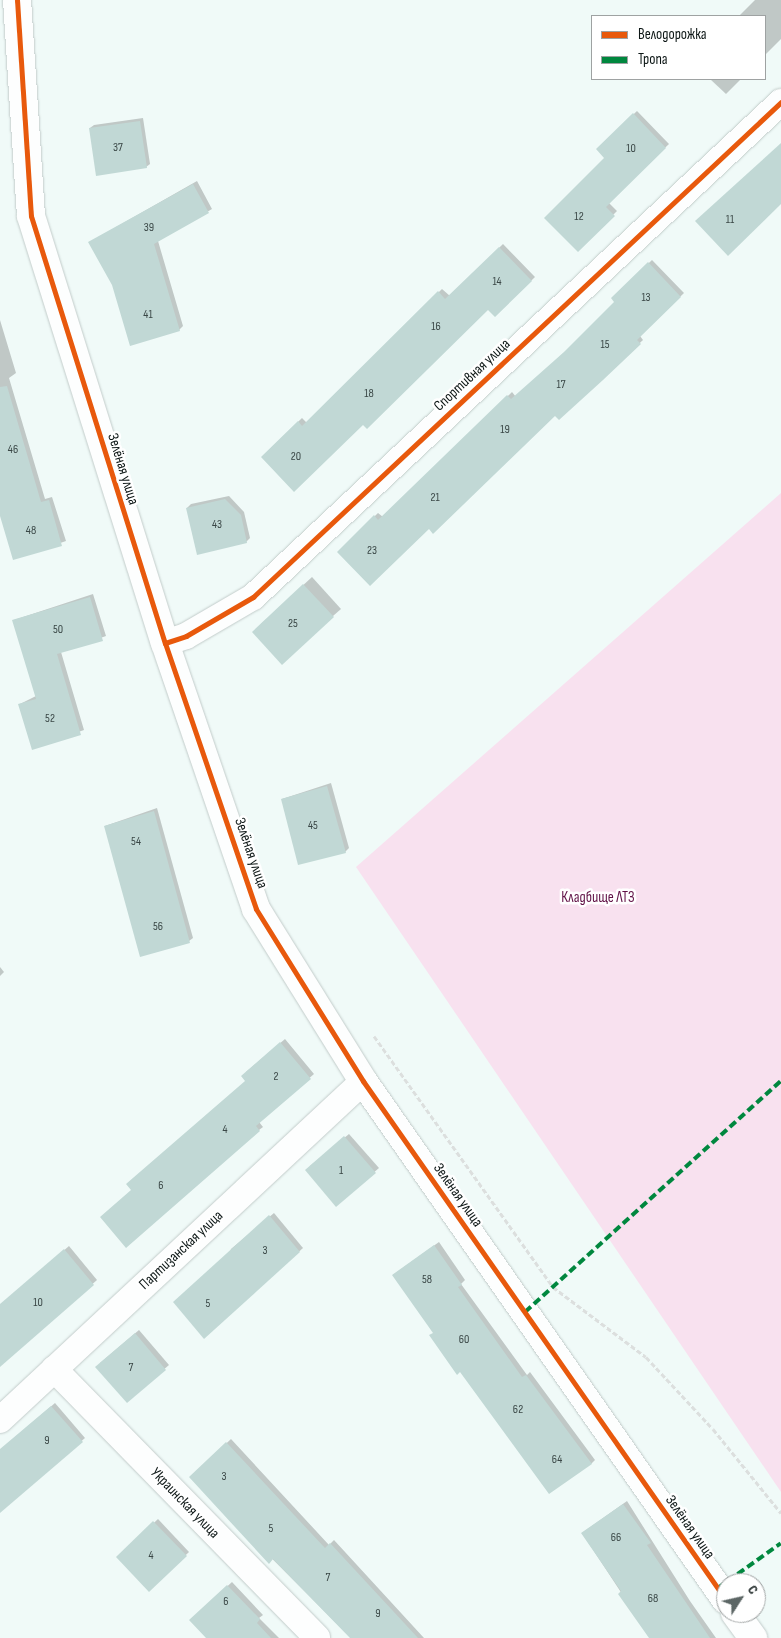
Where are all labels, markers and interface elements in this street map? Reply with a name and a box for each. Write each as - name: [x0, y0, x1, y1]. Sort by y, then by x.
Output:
- legend: [591, 15, 766, 80]
- text: Велодорожка: [638, 25, 707, 44]
- text: Тропа: [638, 50, 668, 69]
- house number: 37: [113, 141, 123, 155]
- house number: 10: [626, 142, 636, 156]
- house number: 12: [574, 210, 584, 224]
- house number: 11: [726, 213, 734, 227]
- house number: 39: [144, 221, 154, 235]
- house number: 14: [492, 275, 502, 289]
- house number: 13: [641, 291, 651, 305]
- house number: 41: [143, 308, 153, 322]
- house number: 16: [431, 320, 441, 334]
- street label: Спортивная улица: [430, 335, 514, 415]
- house number: 15: [600, 338, 610, 352]
- house number: 17: [557, 378, 565, 392]
- house number: 18: [364, 387, 374, 401]
- house number: 19: [500, 423, 510, 437]
- street label: Зелёная улица: [104, 431, 142, 507]
- house number: 46: [8, 443, 18, 457]
- house number: 20: [291, 450, 301, 464]
- house number: 21: [430, 491, 440, 505]
- house number: 43: [212, 518, 222, 532]
- house number: 48: [26, 524, 36, 538]
- house number: 23: [367, 544, 377, 558]
- house number: 25: [288, 617, 298, 631]
- house number: 50: [53, 623, 63, 637]
- house number: 52: [45, 712, 55, 726]
- street label: Зелёная улица: [231, 815, 271, 891]
- house number: 45: [308, 819, 318, 833]
- house number: 54: [131, 835, 141, 849]
- park label: Кладбище ЛТЗ: [561, 889, 635, 907]
- house number: 56: [153, 920, 163, 934]
- house number: 2: [274, 1070, 278, 1084]
- house number: 4: [222, 1123, 228, 1137]
- street label: Зелёная улица: [430, 1160, 486, 1230]
- house number: 1: [339, 1164, 343, 1178]
- house number: 6: [158, 1179, 164, 1193]
- street label: Партизанская улица: [135, 1207, 227, 1293]
- house number: 3: [262, 1244, 268, 1258]
- house number: 58: [422, 1273, 432, 1287]
- house number: 10: [33, 1296, 43, 1310]
- house number: 5: [206, 1297, 210, 1311]
- house number: 60: [459, 1333, 469, 1347]
- house number: 7: [129, 1361, 133, 1375]
- house number: 62: [513, 1403, 523, 1417]
- house number: 9: [44, 1434, 50, 1448]
- house number: 64: [552, 1453, 562, 1467]
- street label: Украинская улица: [147, 1464, 223, 1542]
- house number: 3: [221, 1470, 227, 1484]
- street label: Зелёная улица: [662, 1492, 718, 1562]
- house number: 5: [269, 1522, 273, 1536]
- house number: 66: [611, 1531, 621, 1545]
- house number: 4: [148, 1549, 154, 1563]
- house number: 7: [326, 1571, 330, 1585]
- north arrow: [716, 1573, 766, 1623]
- text: С: [744, 1582, 762, 1598]
- house number: 68: [648, 1592, 658, 1606]
- house number: 6: [223, 1595, 229, 1609]
- house number: 9: [375, 1607, 381, 1621]

